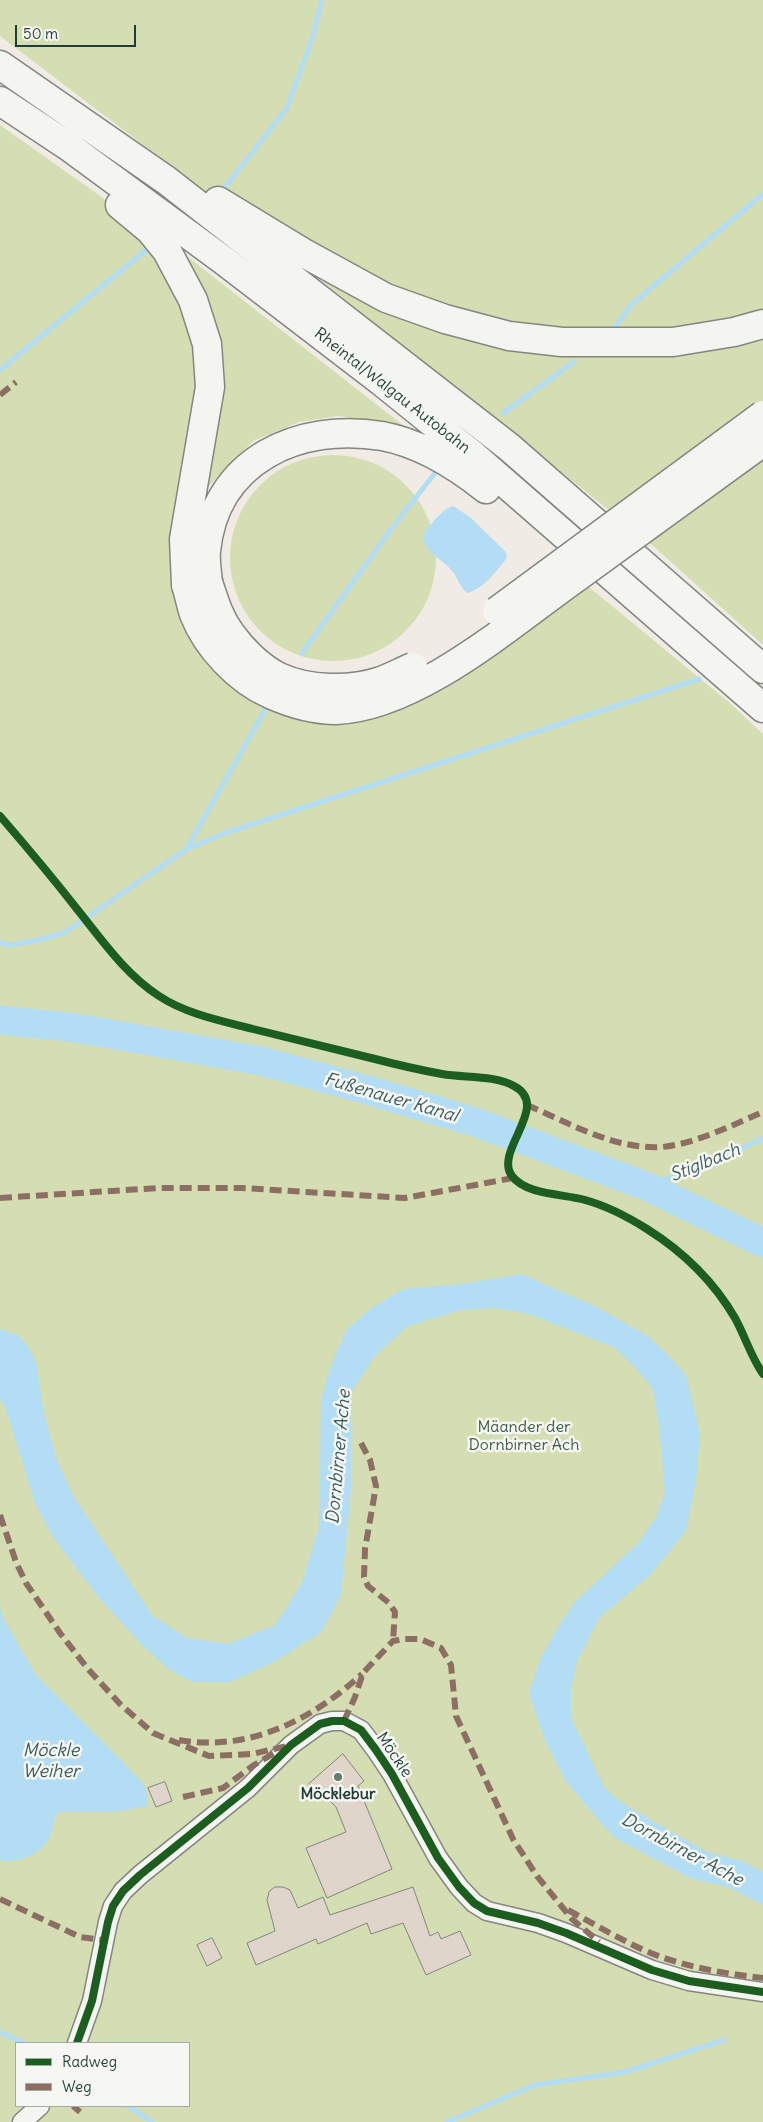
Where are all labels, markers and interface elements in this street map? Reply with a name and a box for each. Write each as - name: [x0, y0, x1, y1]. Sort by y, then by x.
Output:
- scale bar: [18, 15, 139, 47]
- text: 50 m: [23, 24, 58, 43]
- street label: Rheintal/Walgau Autobahn: [310, 324, 474, 458]
- water label: Fußenauer Kanal: [322, 1069, 460, 1127]
- water label: Stiglbach: [667, 1139, 743, 1187]
- water label: Dornbirner Ache: [322, 1389, 356, 1525]
- park label: Mäander der Dornbirner Ach: [469, 1417, 579, 1455]
- street label: Möckle: [372, 1729, 416, 1781]
- water label: Möckle Weiher: [23, 1740, 79, 1782]
- marker: Möcklebur: [332, 1771, 344, 1783]
- place label: Möcklebur: [300, 1784, 376, 1804]
- water label: Dornbirner Ache: [618, 1809, 746, 1891]
- legend: [15, 2042, 190, 2107]
- text: Radweg: [62, 2052, 117, 2071]
- text: Weg: [62, 2077, 92, 2096]

